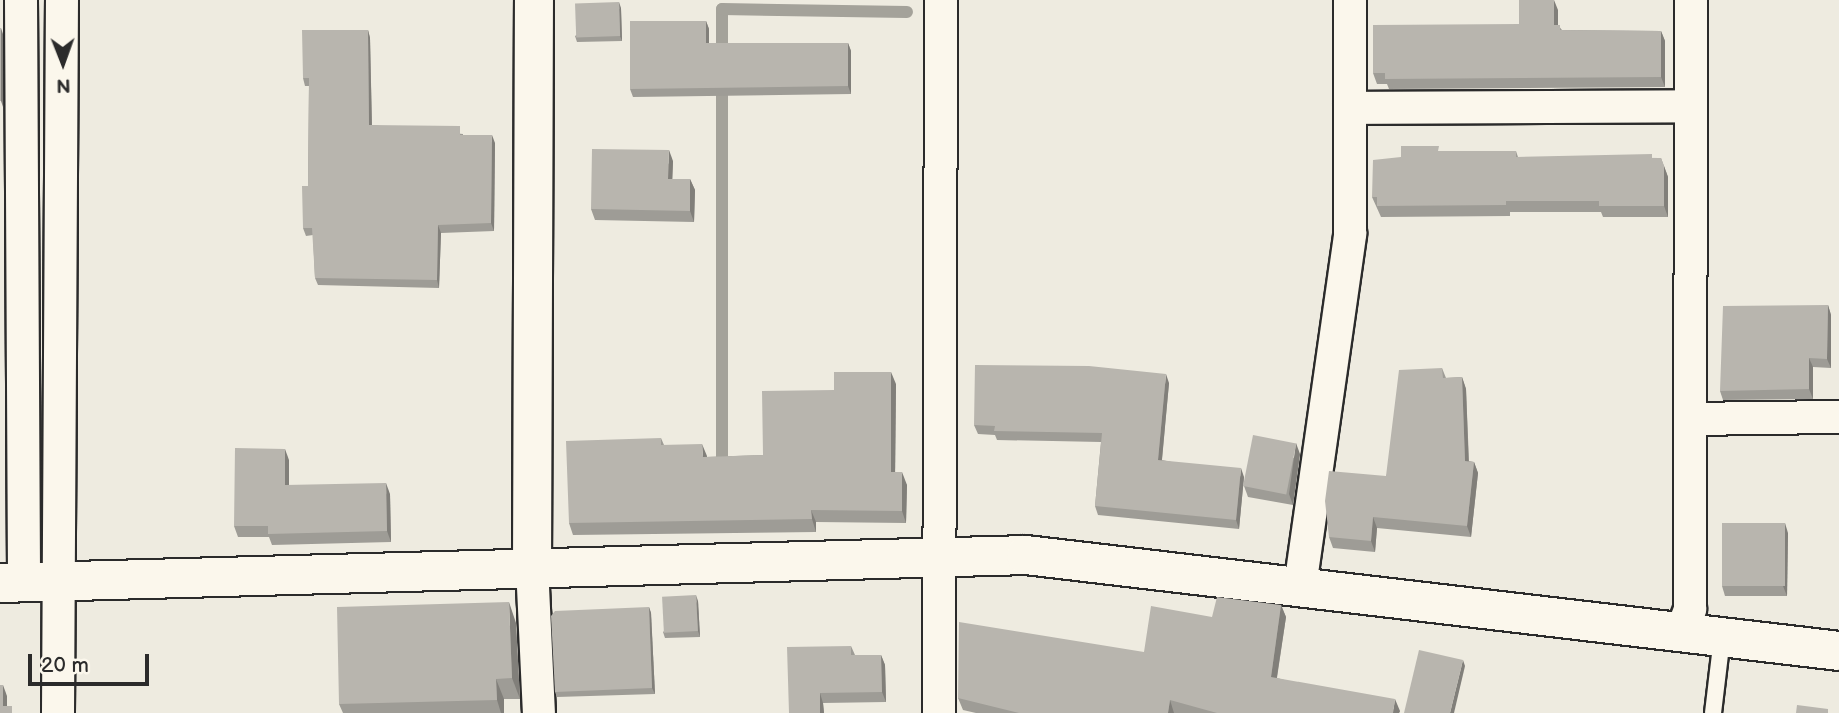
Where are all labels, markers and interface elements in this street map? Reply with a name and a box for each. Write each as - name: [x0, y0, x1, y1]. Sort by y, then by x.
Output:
- north arrow: [28, 28, 98, 98]
- text: N: [56, 73, 71, 96]
- scale bar: [32, 640, 152, 684]
- text: 20 m: [41, 653, 89, 678]

